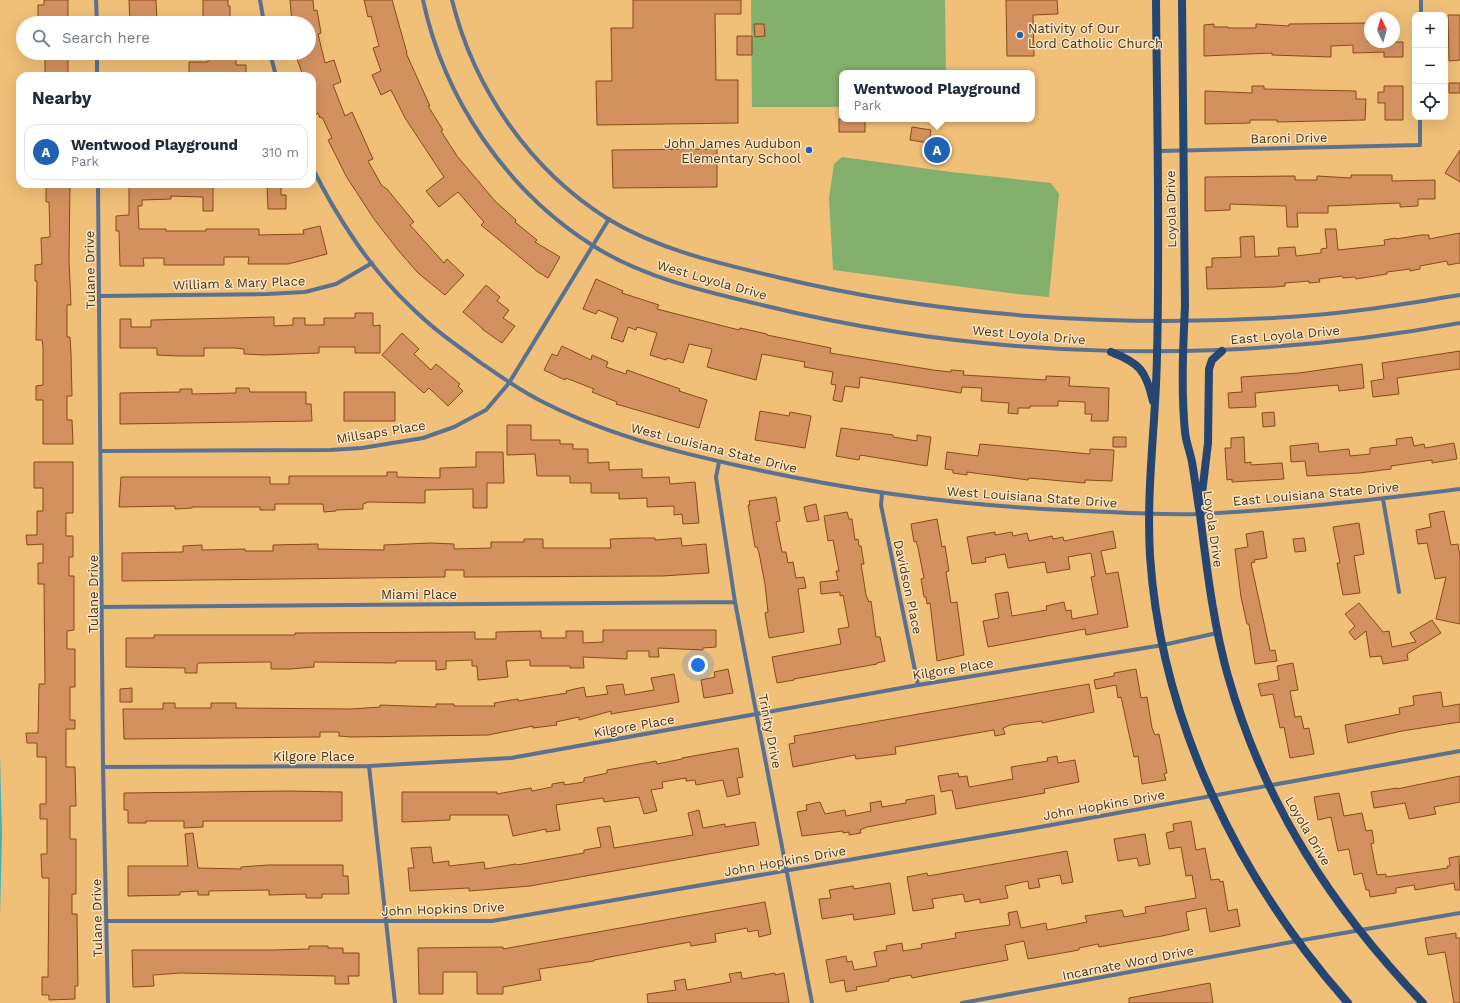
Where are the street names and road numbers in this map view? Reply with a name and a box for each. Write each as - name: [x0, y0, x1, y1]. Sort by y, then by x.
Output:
- street label: Baroni Drive: [1250, 130, 1328, 146]
- street label: Loyola Drive: [1163, 170, 1179, 248]
- street label: Tulane Drive: [82, 231, 98, 309]
- street label: West Loyola Drive: [655, 257, 769, 303]
- street label: William & Mary Place: [172, 273, 306, 293]
- street label: West Loyola Drive: [972, 323, 1086, 347]
- street label: East Loyola Drive: [1230, 323, 1340, 347]
- street label: Millsaps Place: [335, 418, 427, 446]
- street label: West Louisiana State Drive: [629, 420, 799, 476]
- street label: East Louisiana State Drive: [1232, 479, 1400, 509]
- street label: West Louisiana State Drive: [946, 484, 1118, 510]
- street label: Loyola Drive: [1200, 490, 1226, 568]
- street label: Davidson Place: [891, 538, 925, 636]
- street label: Tulane Drive: [86, 555, 101, 633]
- street label: Miami Place: [381, 587, 457, 602]
- street label: Kilgore Place: [911, 655, 995, 683]
- street label: Trinity Drive: [755, 692, 785, 770]
- street label: Kilgore Place: [592, 712, 676, 740]
- street label: Kilgore Place: [273, 749, 355, 764]
- street label: John Hopkins Drive: [1042, 787, 1166, 823]
- street label: Loyola Drive: [1282, 794, 1334, 868]
- street label: John Hopkins Drive: [723, 843, 847, 879]
- street label: Tulane Drive: [89, 879, 105, 957]
- street label: John Hopkins Drive: [381, 899, 505, 919]
- street label: Incarnate Word Drive: [1061, 943, 1195, 983]

